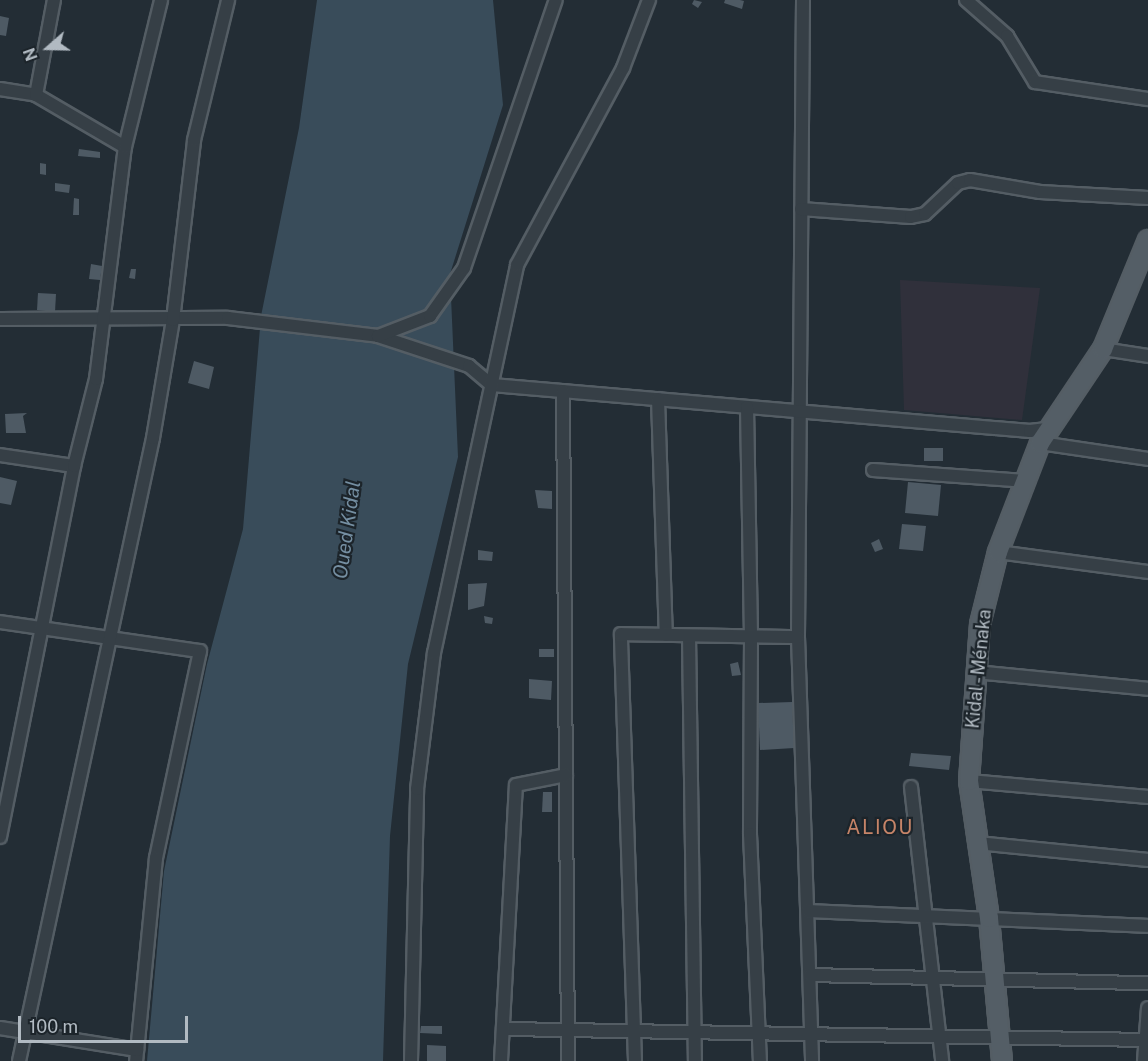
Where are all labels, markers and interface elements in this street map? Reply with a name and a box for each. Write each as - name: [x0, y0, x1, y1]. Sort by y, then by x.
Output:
- north arrow: [18, 18, 78, 78]
- text: N: [20, 45, 42, 63]
- water label: Oued Kidal: [328, 479, 366, 581]
- street label: Kidal - Ménaka: [962, 606, 996, 732]
- district label: ALIOU: [846, 815, 914, 839]
- scale bar: [21, 1004, 190, 1042]
- text: 100 m: [29, 1016, 78, 1037]

